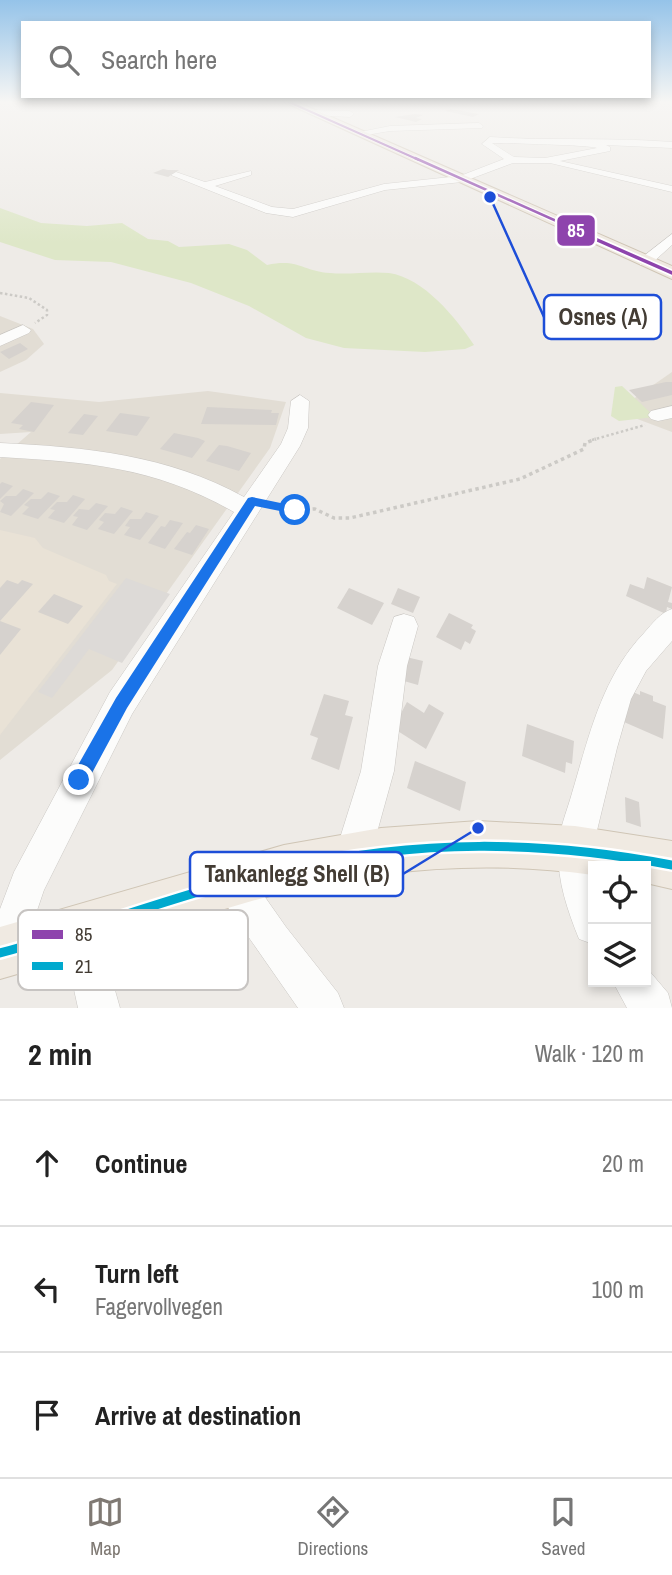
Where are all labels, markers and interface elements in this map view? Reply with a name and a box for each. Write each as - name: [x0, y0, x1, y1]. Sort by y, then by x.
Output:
- search box: [21, 21, 651, 98]
- icon: search: [45, 41, 83, 79]
- text: Search here: [101, 42, 217, 77]
- line badge: 85: [556, 214, 596, 247]
- text: 85: [567, 217, 585, 243]
- callout: Osnes (A): [544, 295, 661, 339]
- text: Osnes (A): [558, 301, 648, 332]
- route start: [279, 494, 310, 525]
- route end: [63, 764, 94, 795]
- callout: Tankanlegg Shell (B): [190, 852, 403, 896]
- text: Tankanlegg Shell (B): [204, 858, 390, 889]
- map controls: [588, 861, 651, 987]
- button: locate: [588, 861, 651, 924]
- legend: [18, 910, 248, 990]
- text: 85: [75, 921, 93, 947]
- button: layers: [588, 924, 651, 987]
- text: 21: [75, 953, 93, 979]
- text: 2 min: [28, 1034, 92, 1074]
- text: Walk · 120 m: [535, 1038, 644, 1069]
- icon: ahead: [28, 1144, 66, 1182]
- text: Continue: [95, 1146, 187, 1181]
- text: 20 m: [602, 1148, 644, 1179]
- text: Turn left: [95, 1256, 179, 1291]
- icon: left: [28, 1270, 66, 1308]
- text: 100 m: [592, 1274, 644, 1305]
- text: Fagervollvegen: [95, 1291, 223, 1322]
- icon: arrive: [28, 1396, 66, 1434]
- text: Arrive at destination: [95, 1398, 301, 1433]
- tab: Map: [86, 1493, 124, 1561]
- tab: Directions: [297, 1493, 368, 1561]
- tab: Saved: [541, 1493, 586, 1561]

